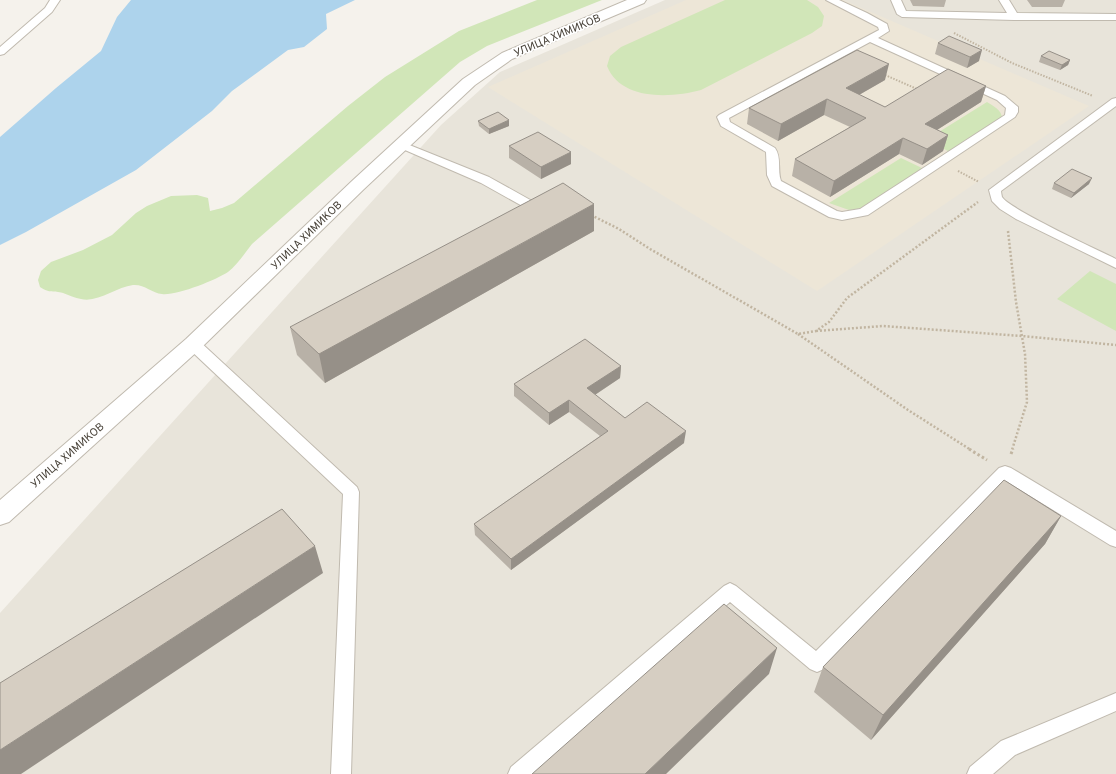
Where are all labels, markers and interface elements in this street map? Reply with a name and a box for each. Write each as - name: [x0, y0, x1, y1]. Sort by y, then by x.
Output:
- street label: УЛИЦА ХИМИКОВ: [512, 11, 603, 61]
- street label: УЛИЦА ХИМИКОВ: [268, 198, 345, 273]
- street label: УЛИЦА ХИМИКОВ: [28, 420, 107, 492]

